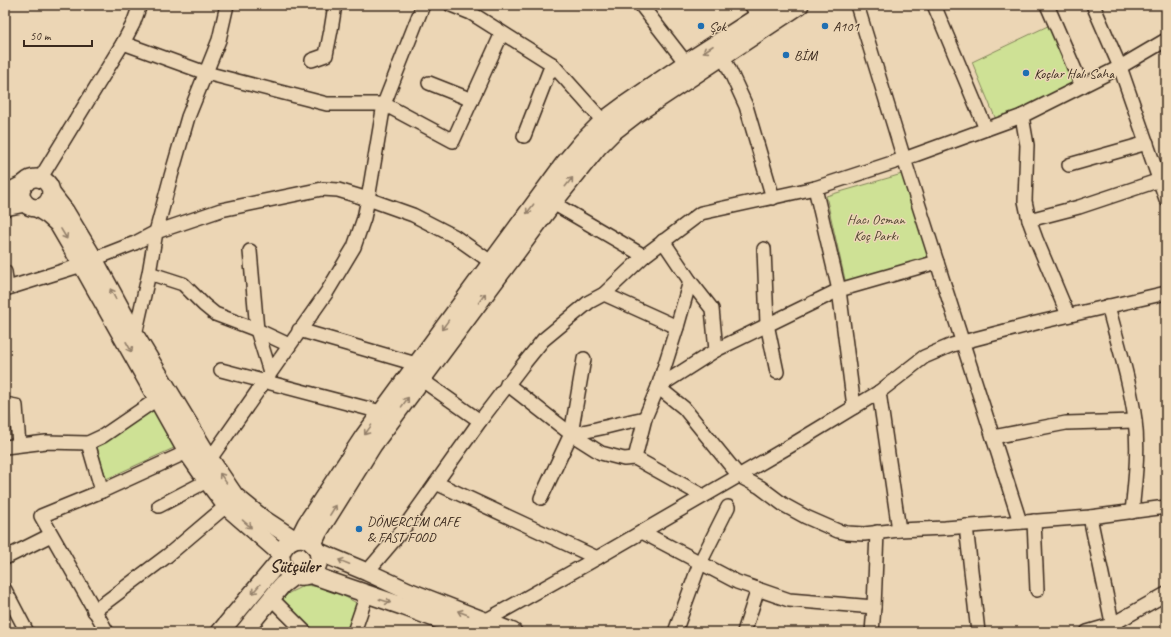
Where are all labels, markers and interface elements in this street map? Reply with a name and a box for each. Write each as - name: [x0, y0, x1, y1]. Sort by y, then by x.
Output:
- place label: Şok: [709, 18, 728, 35]
- place label: A101: [833, 18, 860, 35]
- marker: Şok: [696, 21, 706, 31]
- marker: A101: [820, 21, 830, 31]
- scale bar: [24, 22, 92, 48]
- text: 50 m: [30, 28, 52, 44]
- one-way arrow: [703, 45, 714, 53]
- place label: BİM: [794, 47, 819, 64]
- marker: BİM: [781, 50, 791, 60]
- place label: Koçlar Halı Saha: [1034, 65, 1115, 82]
- marker: Koçlar Halı Saha: [1021, 68, 1031, 78]
- one-way arrow: [565, 177, 573, 188]
- one-way arrow: [526, 204, 534, 215]
- park label: Hacı Osman Koç Parkı: [847, 211, 906, 244]
- one-way arrow: [61, 228, 69, 240]
- one-way arrow: [109, 288, 117, 300]
- one-way arrow: [478, 292, 487, 303]
- one-way arrow: [441, 320, 449, 331]
- one-way arrow: [125, 341, 133, 353]
- one-way arrow: [401, 397, 409, 408]
- one-way arrow: [364, 424, 372, 435]
- one-way arrow: [219, 473, 227, 484]
- one-way arrow: [329, 505, 337, 516]
- place label: DÖNERCİ'M CAFE & FAST FOOD: [367, 513, 462, 546]
- one-way arrow: [242, 519, 252, 529]
- marker: DÖNERCİ'M CAFE & FAST FOOD: [354, 524, 364, 534]
- district label: Sütçüler: [270, 555, 323, 577]
- one-way arrow: [338, 558, 350, 565]
- one-way arrow: [252, 584, 261, 594]
- one-way arrow: [379, 597, 391, 605]
- one-way arrow: [458, 608, 470, 616]

